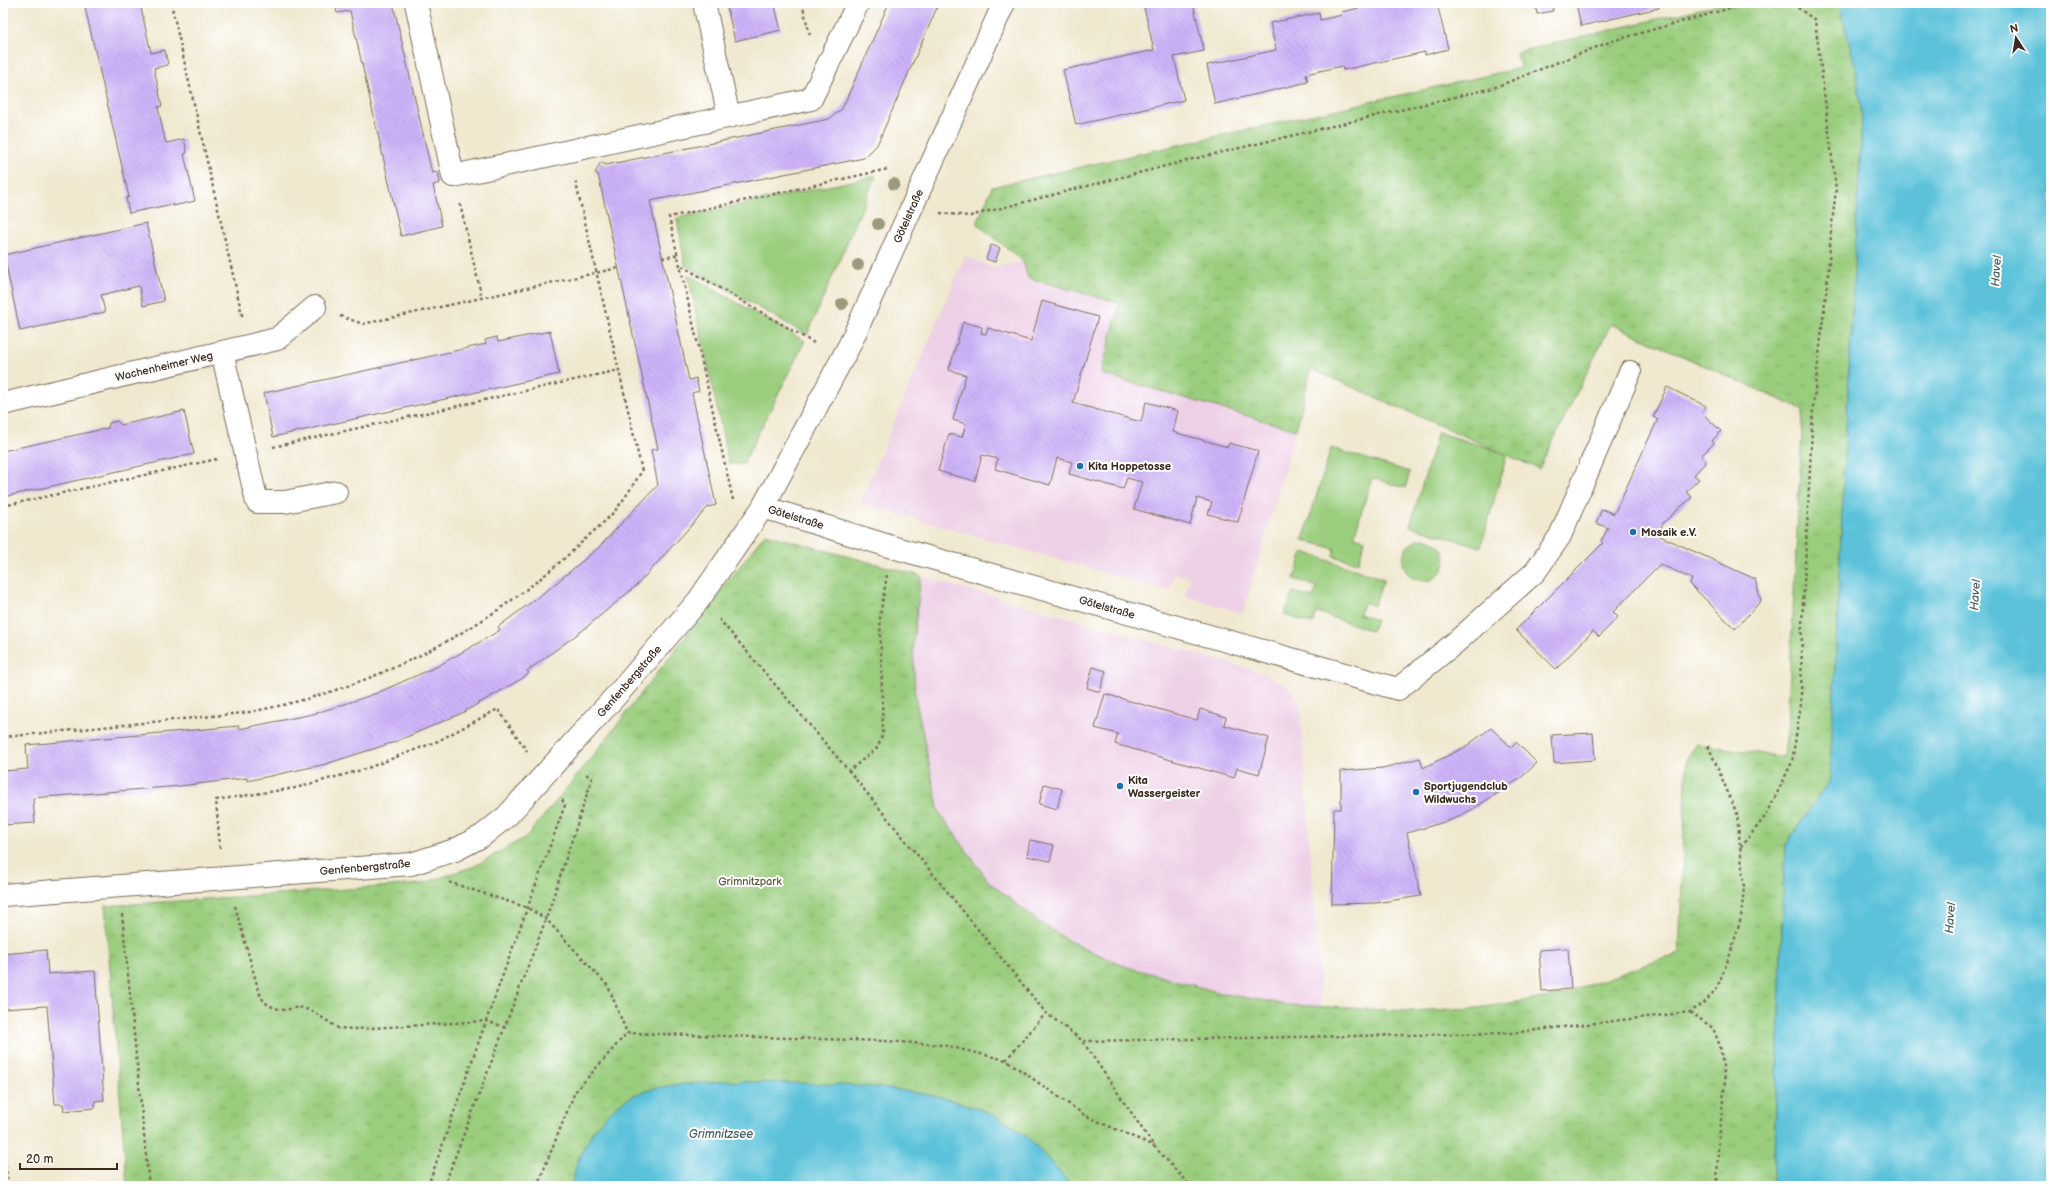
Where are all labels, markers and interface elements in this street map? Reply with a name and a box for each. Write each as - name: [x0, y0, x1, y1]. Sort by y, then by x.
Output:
- north arrow: [1996, 18, 2036, 58]
- text: N: [2009, 21, 2019, 36]
- street label: Götelstraße: [891, 187, 926, 245]
- water label: Havel: [1988, 254, 2005, 287]
- street label: Wachenheimer Weg: [114, 349, 214, 384]
- place label: Kita Hoppetosse: [1088, 460, 1171, 473]
- marker: Kita Hoppetosse: [1075, 461, 1085, 471]
- street label: Götelstraße: [766, 503, 826, 532]
- place label: Mosaik e.V.: [1641, 526, 1697, 539]
- marker: Mosaik e.V.: [1628, 527, 1638, 537]
- water label: Havel: [1967, 578, 1984, 611]
- street label: Götelstraße: [1077, 593, 1137, 622]
- street label: Genfenbergstraße: [595, 642, 664, 720]
- place label: Kita Wassergeister: [1128, 774, 1201, 800]
- place label: Sportjugendclub Wildwuchs: [1424, 780, 1508, 806]
- marker: Kita Wassergeister: [1115, 781, 1125, 791]
- marker: Sportjugendclub Wildwuchs: [1411, 787, 1421, 797]
- street label: Genfenbergstraße: [319, 857, 411, 878]
- park label: Grimnitzpark: [718, 875, 782, 888]
- water label: Havel: [1942, 901, 1959, 934]
- water label: Grimnitzsee: [689, 1127, 753, 1142]
- scale bar: [20, 1145, 117, 1171]
- text: 20 m: [26, 1152, 53, 1167]

